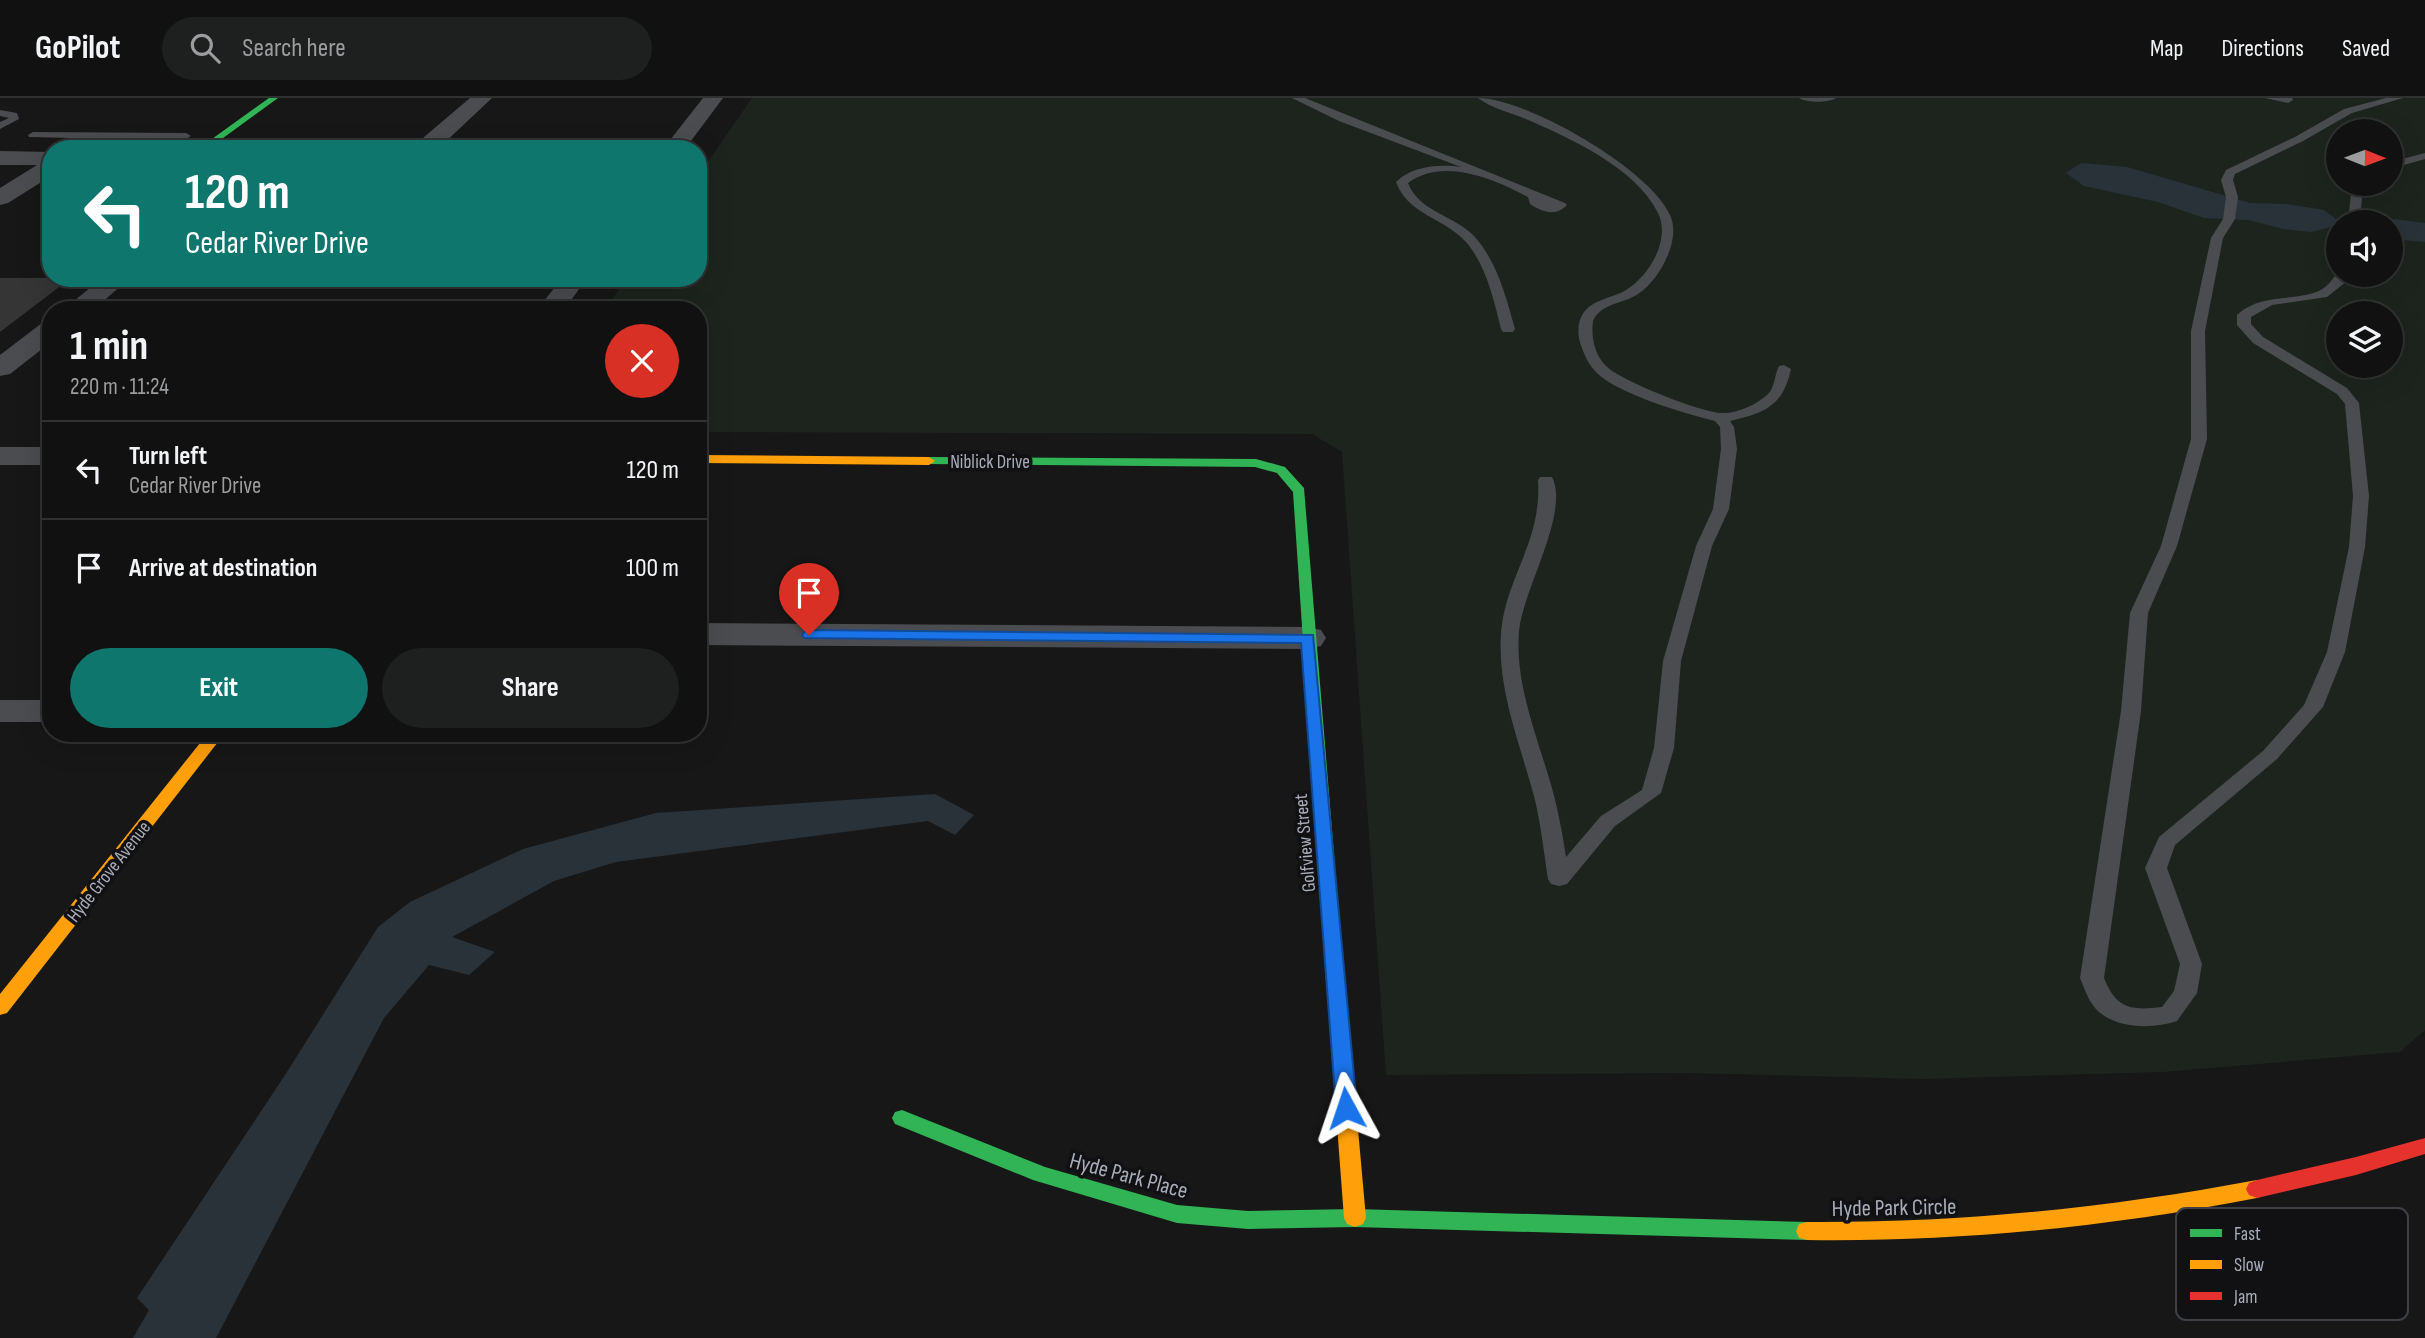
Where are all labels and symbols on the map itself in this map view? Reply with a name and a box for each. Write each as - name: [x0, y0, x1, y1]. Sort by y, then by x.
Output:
- north arrow: [2326, 119, 2403, 196]
- street label: Niblick Drive: [950, 451, 1030, 474]
- pin: [779, 563, 839, 635]
- street label: Golfview Street: [1290, 792, 1321, 893]
- street label: Hyde Grove Avenue: [63, 817, 156, 927]
- position arrow: [1309, 1071, 1383, 1145]
- street label: Hyde Park Place: [1066, 1147, 1191, 1205]
- street label: Hyde Park Circle: [1831, 1193, 1957, 1223]
- legend: [2176, 1208, 2408, 1320]
- text: Fast: [2234, 1223, 2261, 1246]
- text: Slow: [2234, 1254, 2264, 1277]
- text: Jam: [2233, 1286, 2257, 1309]

